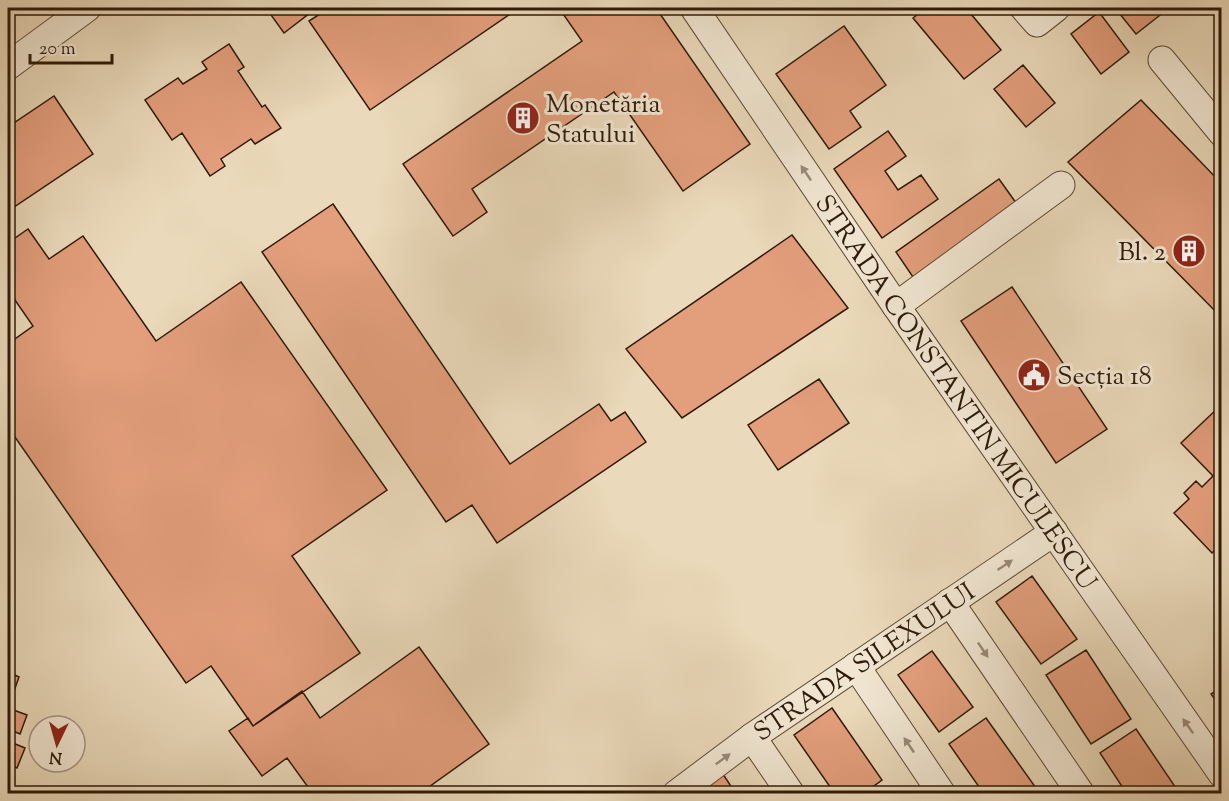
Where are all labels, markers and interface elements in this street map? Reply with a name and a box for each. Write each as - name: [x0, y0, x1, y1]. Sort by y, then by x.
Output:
- scale bar: [30, 27, 112, 65]
- text: 20 m: [39, 37, 76, 63]
- place label: Monetăria Statului: [546, 87, 660, 154]
- building icon: Monetăria Statului: [505, 100, 541, 136]
- one-way arrow: [800, 166, 812, 182]
- street label: STRADA CONSTANTIN MICULESCU: [805, 188, 1104, 598]
- building icon: Bl. 2: [1171, 233, 1207, 269]
- place label: Bl. 2: [1118, 235, 1166, 272]
- public building icon: Secția 18: [1016, 357, 1052, 393]
- place label: Secția 18: [1057, 359, 1152, 396]
- one-way arrow: [996, 560, 1013, 571]
- street label: STRADA SILEXULUI: [747, 575, 984, 752]
- one-way arrow: [977, 642, 988, 658]
- north arrow: [27, 714, 87, 774]
- one-way arrow: [1183, 718, 1194, 734]
- one-way arrow: [904, 737, 915, 753]
- text: N: [48, 744, 63, 768]
- one-way arrow: [715, 753, 730, 765]

